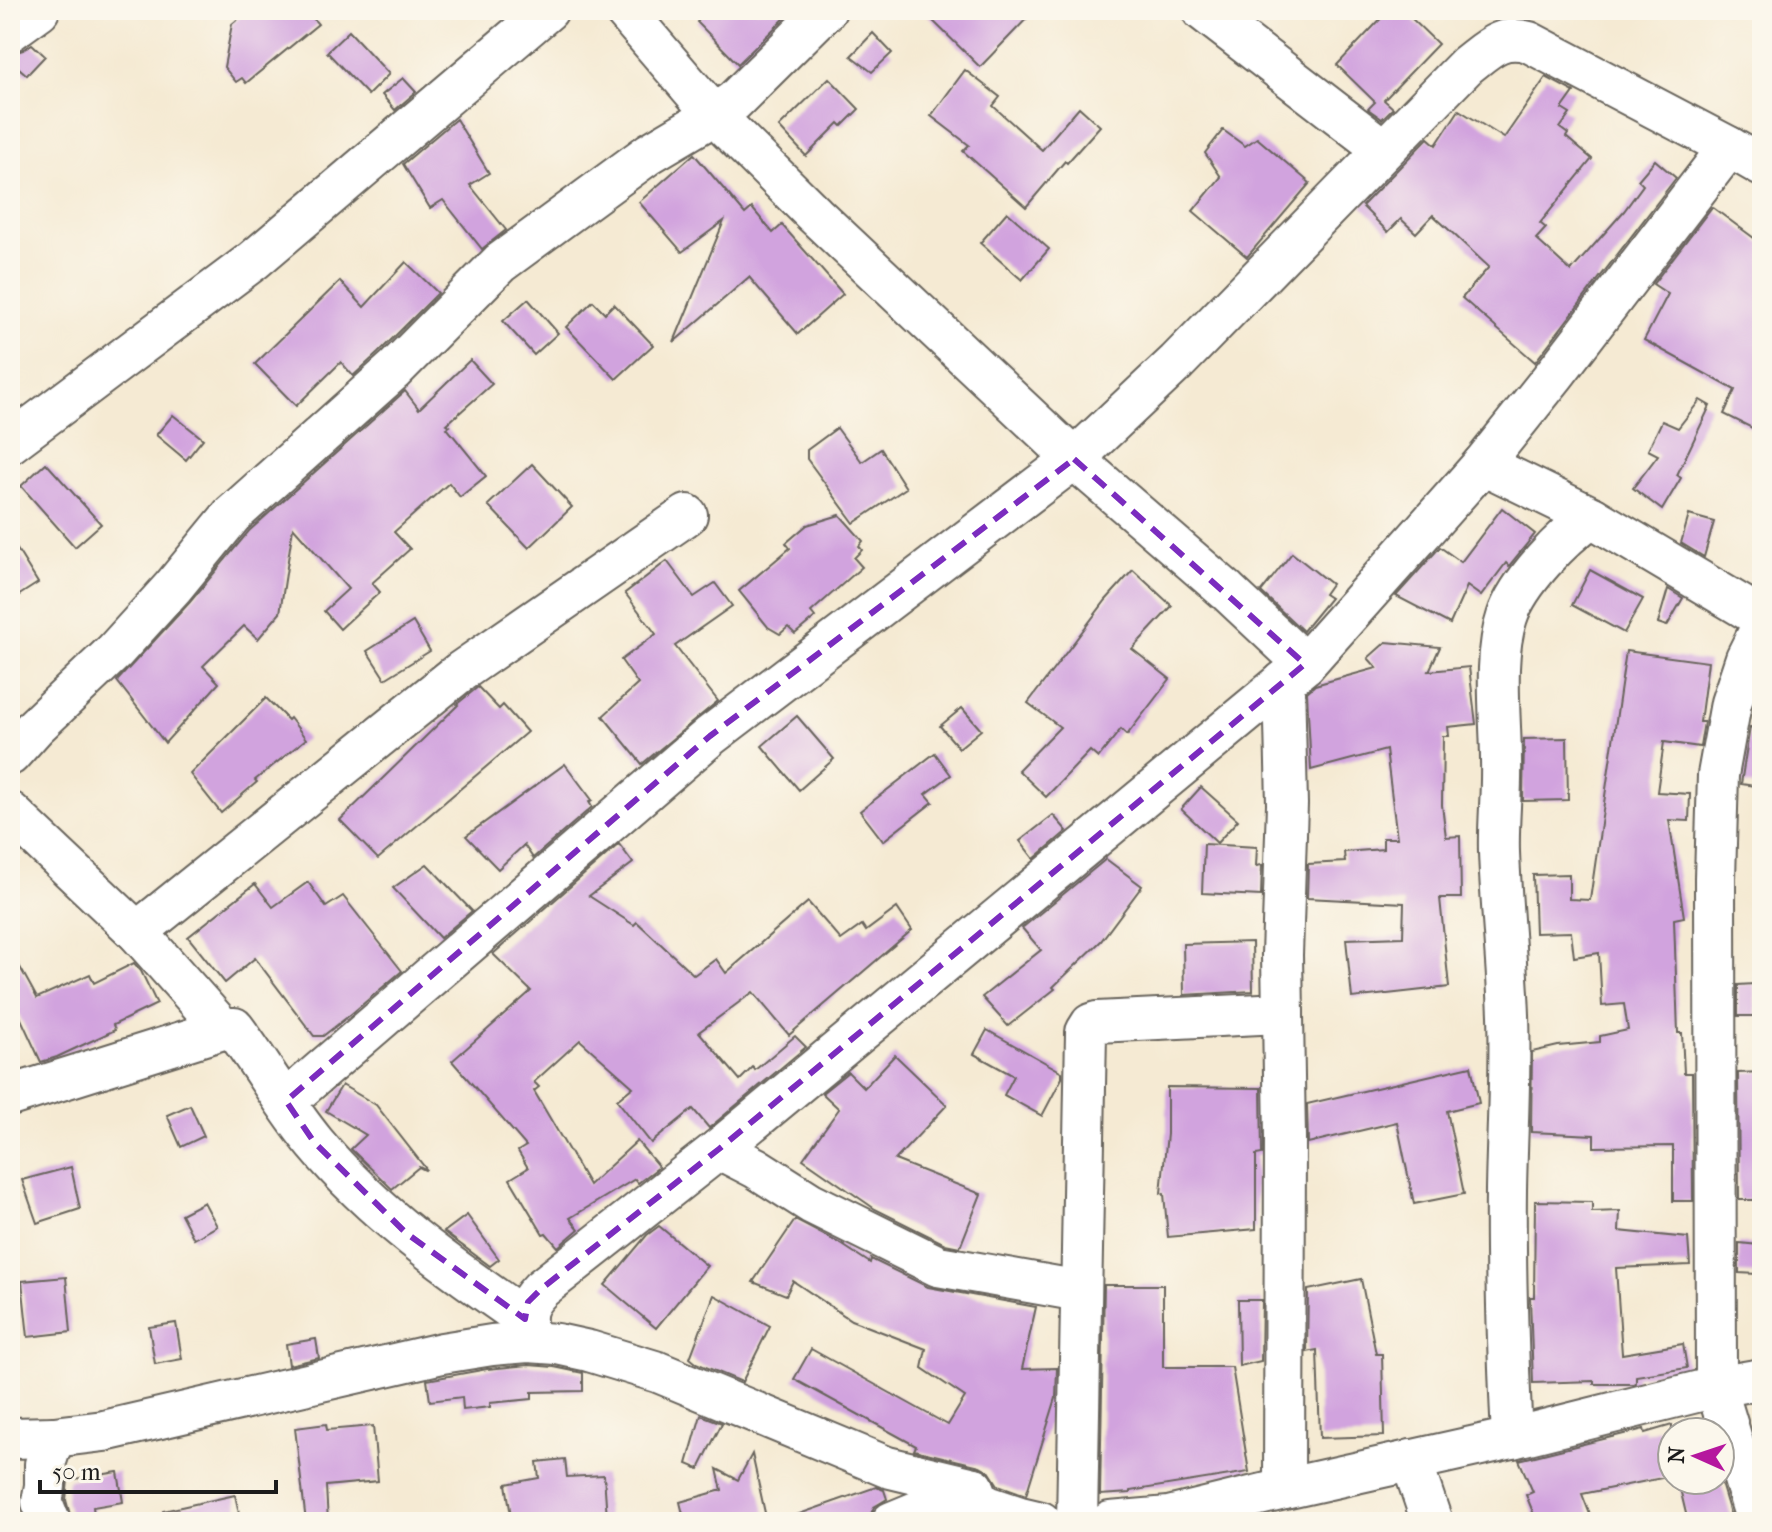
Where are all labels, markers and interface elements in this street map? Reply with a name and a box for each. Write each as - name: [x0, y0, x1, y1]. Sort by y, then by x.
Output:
- north arrow: [1656, 1416, 1736, 1496]
- scale bar: [40, 1444, 276, 1494]
- text: N: [1664, 1446, 1690, 1464]
- text: 50 m: [52, 1458, 101, 1486]

